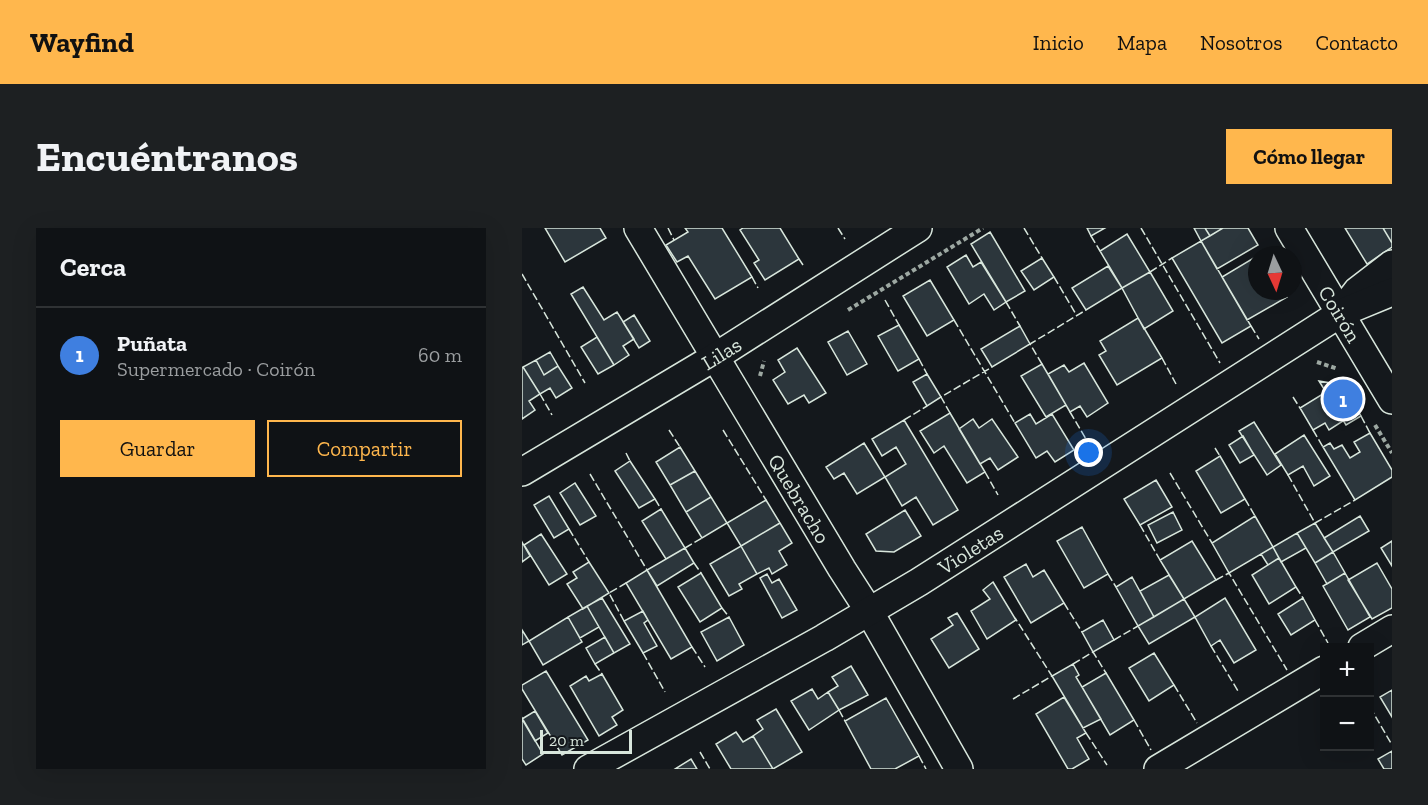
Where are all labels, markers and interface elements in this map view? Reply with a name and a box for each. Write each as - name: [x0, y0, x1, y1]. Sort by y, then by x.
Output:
- text: Wayfind: [30, 26, 134, 59]
- text: Inicio: [1033, 30, 1084, 55]
- text: Mapa: [1117, 30, 1167, 55]
- text: Nosotros: [1200, 30, 1282, 55]
- text: Contacto: [1315, 30, 1398, 55]
- button: Cómo llegar: [1226, 129, 1392, 184]
- text: Encuéntranos: [36, 131, 298, 182]
- north arrow: [1248, 246, 1302, 300]
- text: Cerca: [60, 251, 126, 283]
- street label: Coirón: [1314, 281, 1367, 347]
- text: Puñata: [117, 330, 187, 357]
- street label: Lilas: [697, 331, 746, 375]
- text: 1: [75, 343, 84, 367]
- text: 60 m: [418, 343, 462, 367]
- text: Supermercado · Coirón: [117, 357, 315, 381]
- pin: 1: [1324, 376, 1362, 422]
- button: Guardar: [60, 420, 255, 477]
- button: Compartir: [267, 420, 462, 477]
- your location: [1074, 438, 1103, 467]
- street label: Quebracho: [763, 449, 836, 547]
- street label: Violetas: [932, 519, 1008, 580]
- map controls: [1320, 643, 1374, 751]
- button: +: [1320, 643, 1374, 697]
- button: −: [1320, 697, 1374, 751]
- scale bar: [540, 727, 632, 754]
- text: 20 m: [549, 731, 584, 750]

